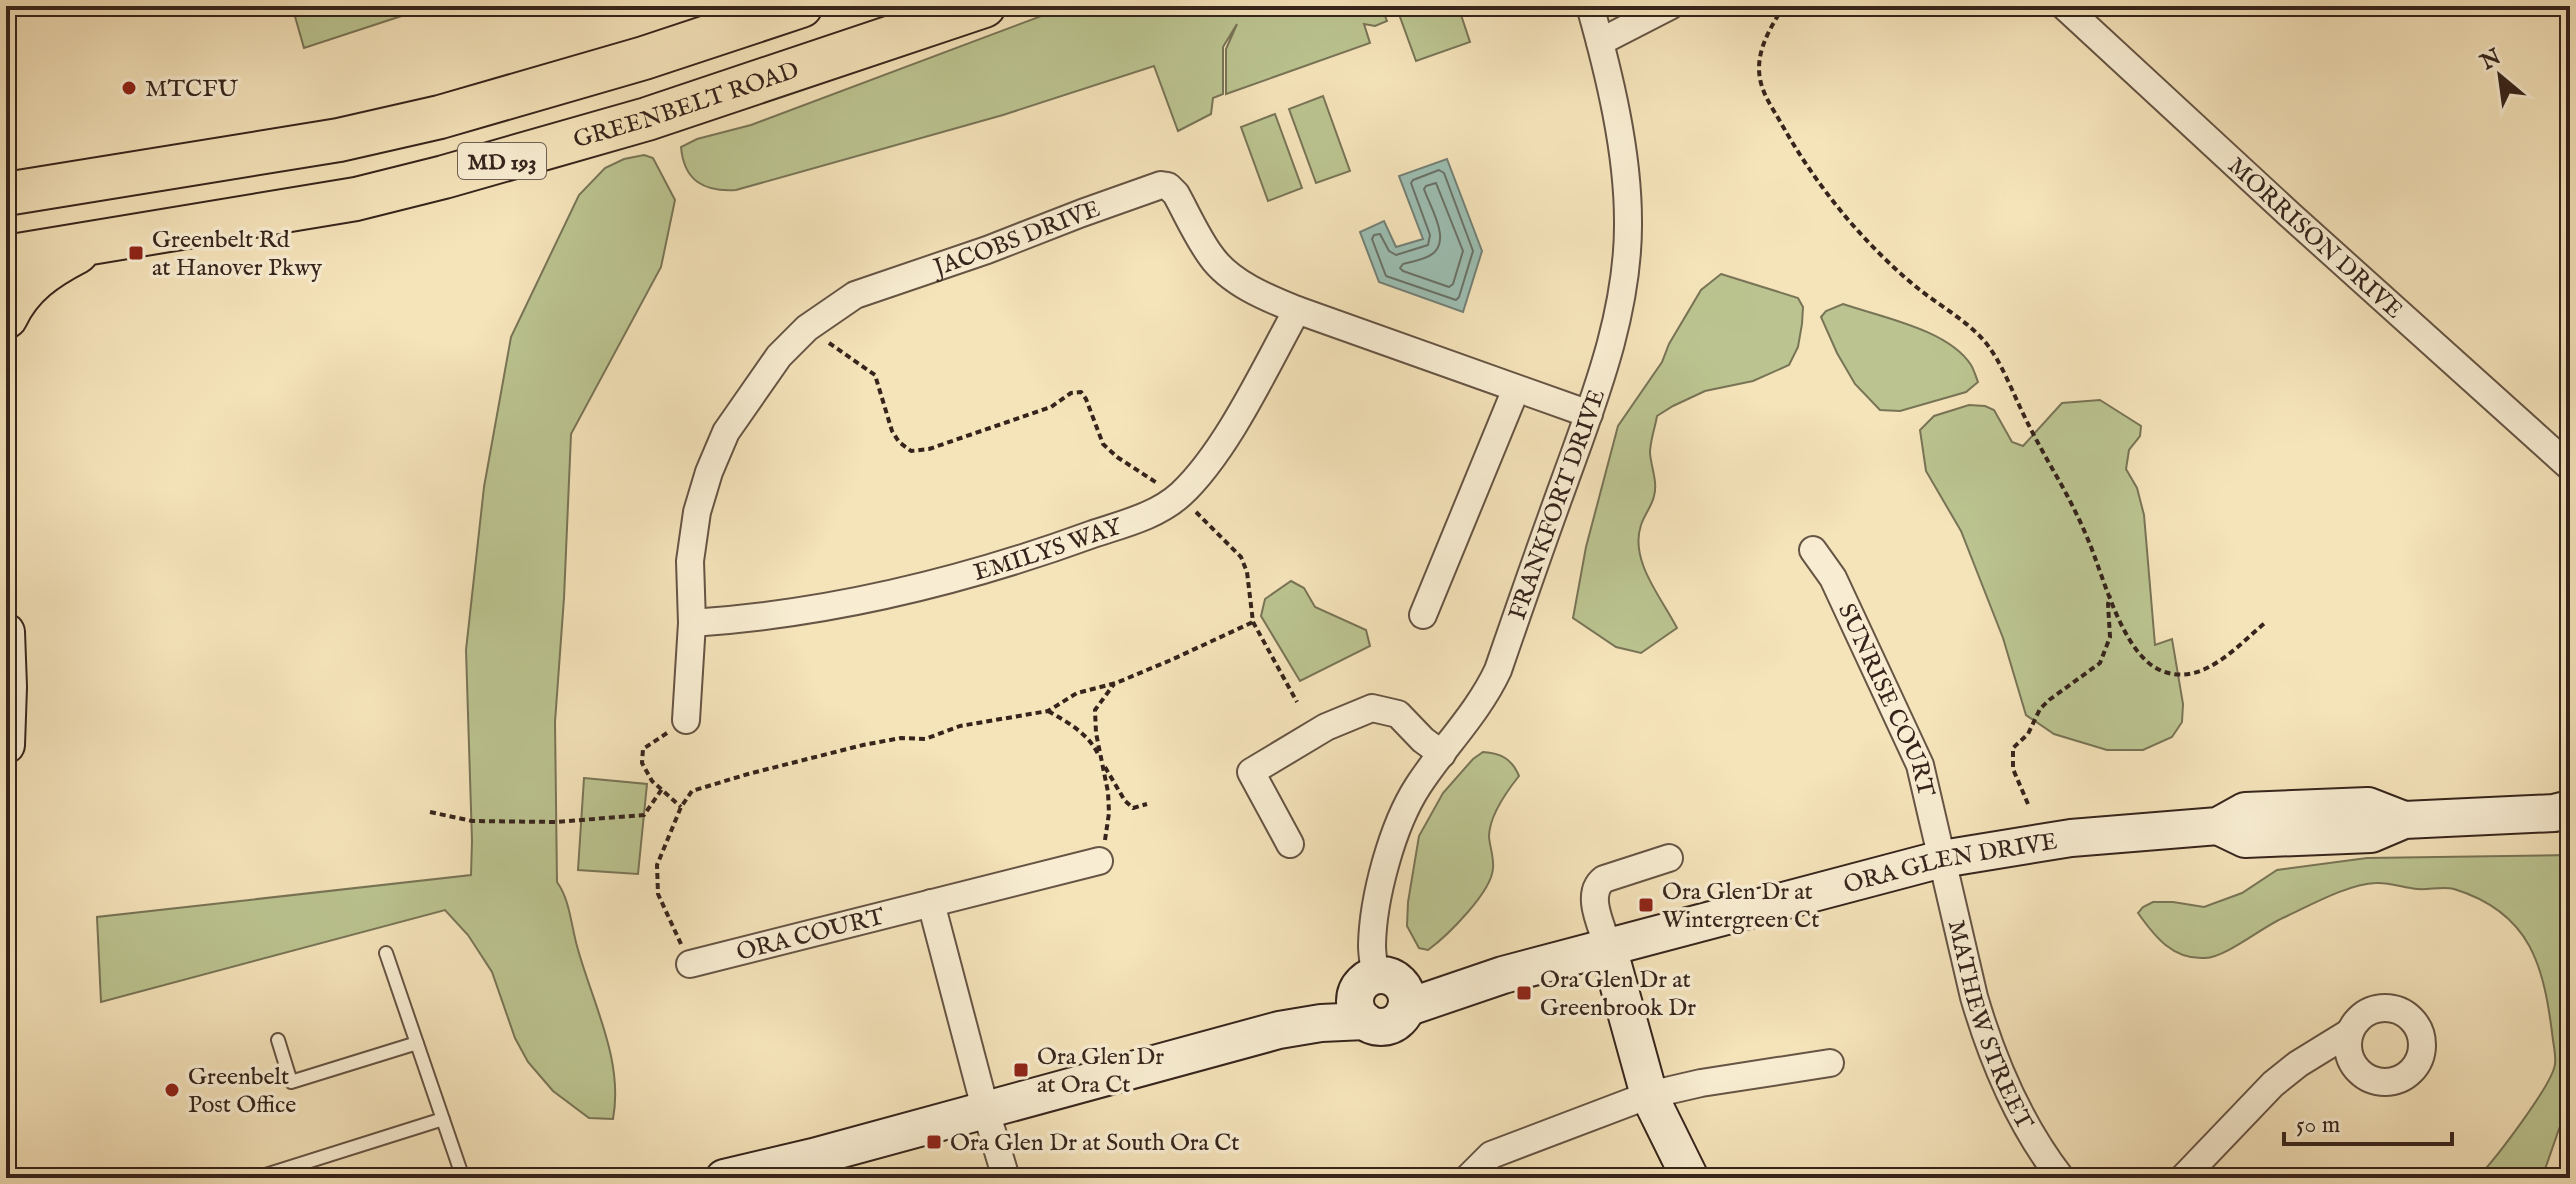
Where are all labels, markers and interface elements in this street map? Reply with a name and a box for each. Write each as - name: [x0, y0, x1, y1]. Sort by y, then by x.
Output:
- north arrow: [2460, 36, 2540, 116]
- text: N: [2475, 43, 2506, 78]
- street label: GREENBELT ROAD: [570, 55, 803, 156]
- place label: MTCFU: [145, 74, 238, 105]
- marker: MTCFU: [120, 79, 138, 97]
- road number: MD 193: [458, 143, 546, 179]
- street label: MORRISON DRIVE: [2221, 151, 2409, 326]
- street label: JACOBS DRIVE: [927, 194, 1104, 285]
- place label: Greenbelt Rd at Hanover Pkwy: [152, 225, 322, 284]
- marker: Greenbelt Rd at Hanover Pkwy: [127, 244, 145, 262]
- street label: FRANKFORT DRIVE: [1502, 386, 1613, 624]
- street label: EMILYS WAY: [970, 511, 1127, 589]
- street label: SUNRISE COURT: [1830, 599, 1941, 800]
- street label: ORA GLEN DRIVE: [1840, 826, 2060, 901]
- place label: Ora Glen Dr at Wintergreen Ct: [1662, 877, 1819, 936]
- marker: Ora Glen Dr at Wintergreen Ct: [1637, 896, 1655, 914]
- street label: ORA COURT: [733, 901, 888, 969]
- street label: MATHEW STREET: [1940, 917, 2040, 1136]
- place label: Ora Glen Dr at Greenbrook Dr: [1540, 965, 1696, 1024]
- marker: Ora Glen Dr at Greenbrook Dr: [1515, 984, 1533, 1002]
- place label: Ora Glen Dr at Ora Ct: [1037, 1042, 1164, 1101]
- marker: Ora Glen Dr at Ora Ct: [1012, 1061, 1030, 1079]
- place label: Greenbelt Post Office: [188, 1062, 296, 1121]
- marker: Greenbelt Post Office: [163, 1081, 181, 1099]
- scale bar: [2284, 1096, 2452, 1146]
- text: 50 m: [2296, 1110, 2340, 1141]
- place label: Ora Glen Dr at South Ora Ct: [950, 1128, 1240, 1159]
- marker: Ora Glen Dr at South Ora Ct: [925, 1133, 943, 1151]

